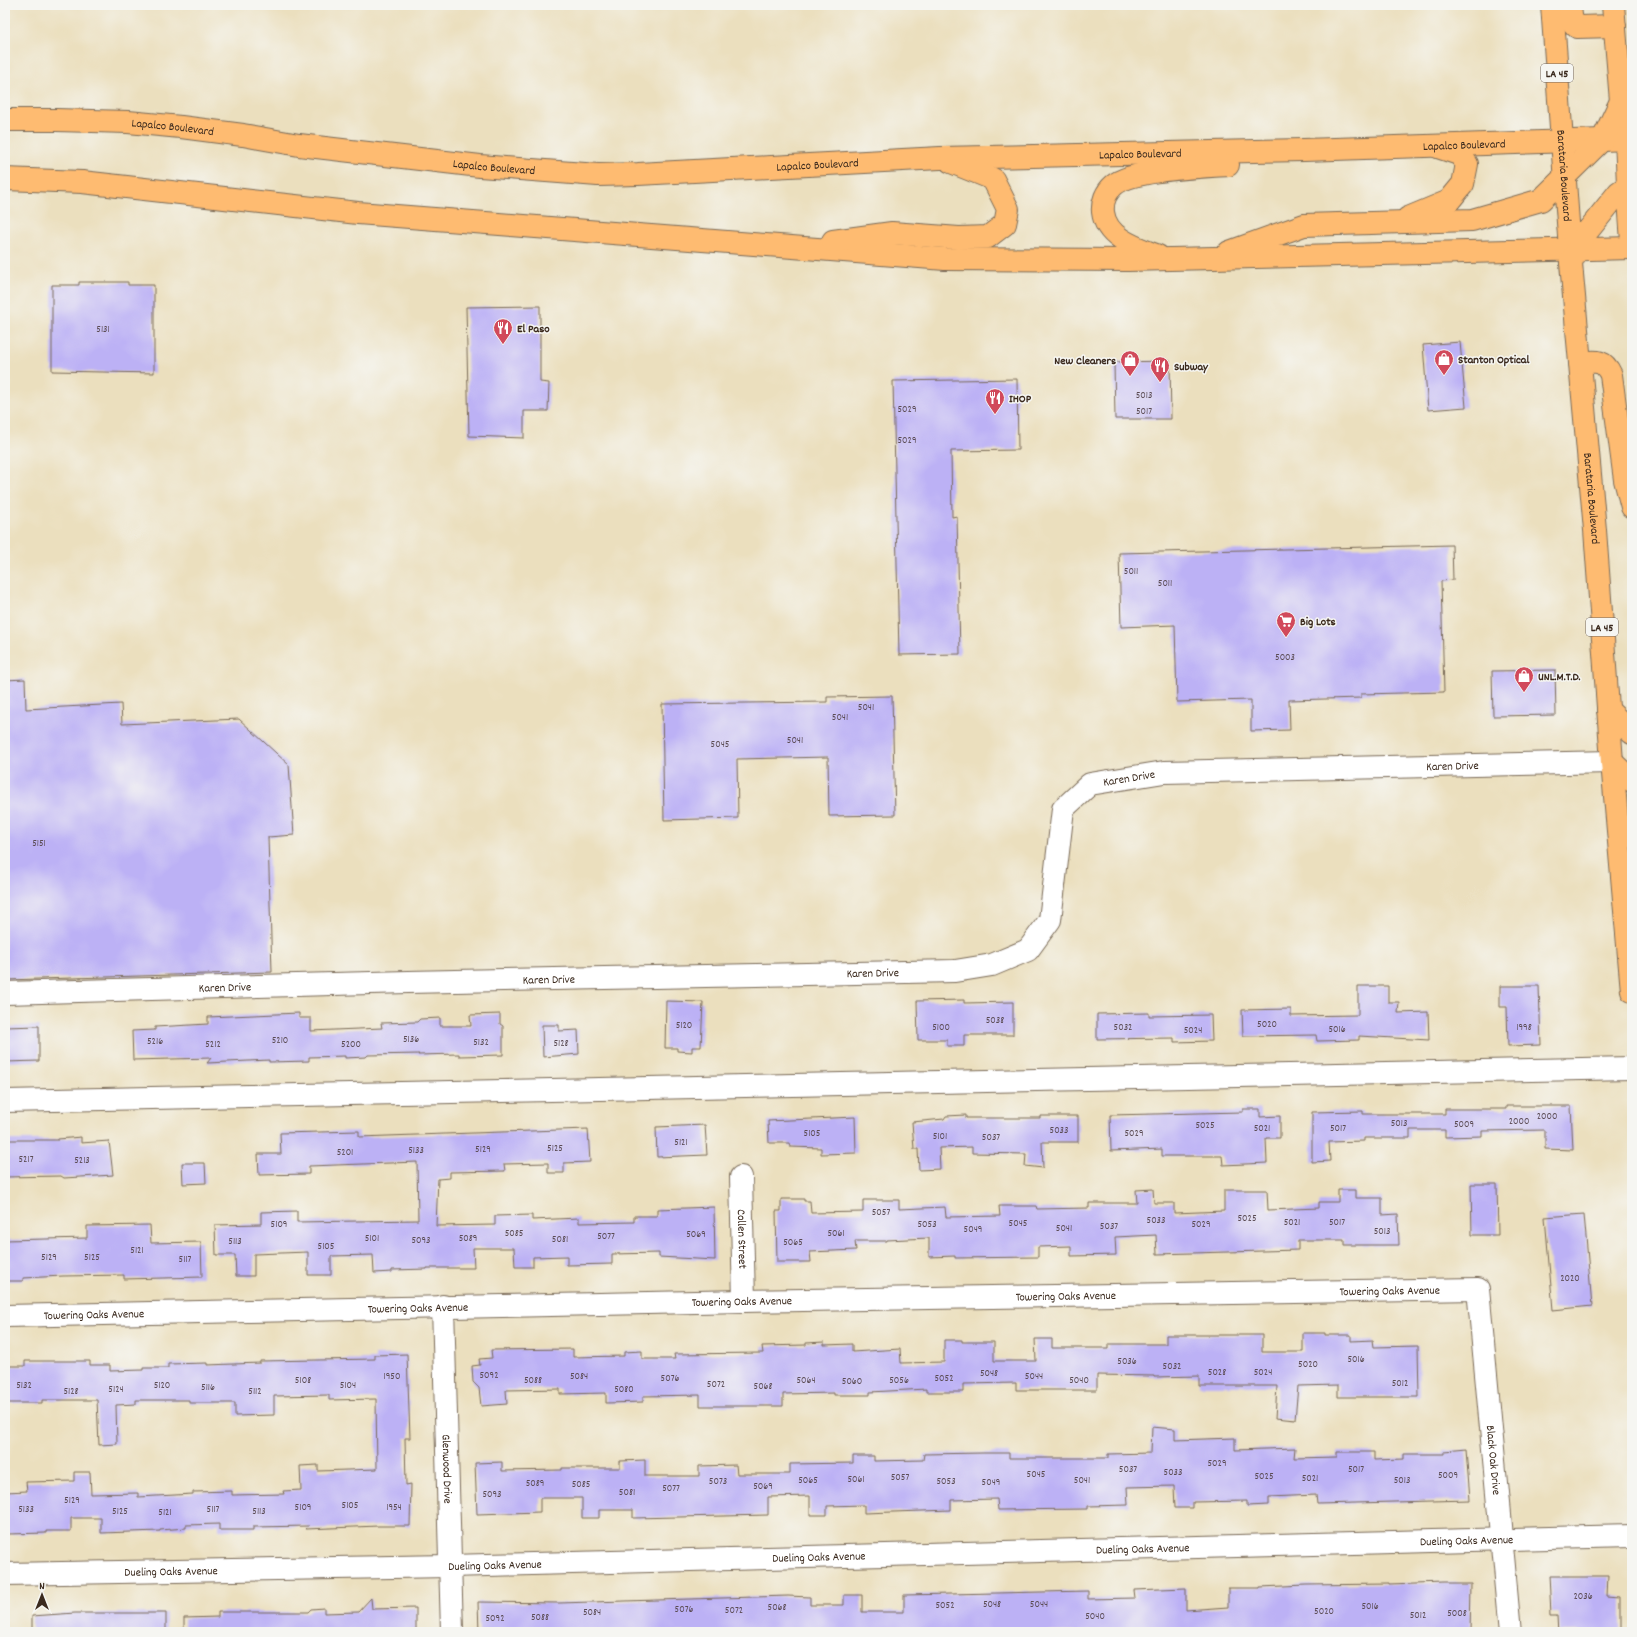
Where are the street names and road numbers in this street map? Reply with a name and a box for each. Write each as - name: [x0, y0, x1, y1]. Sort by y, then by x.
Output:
- road number: LA 45: [1541, 64, 1573, 82]
- street label: Lapalco Boulevard: [131, 115, 215, 141]
- street label: Barataria Boulevard: [1551, 129, 1575, 222]
- street label: Lapalco Boulevard: [1423, 136, 1506, 156]
- street label: Lapalco Boulevard: [1099, 146, 1182, 165]
- street label: Lapalco Boulevard: [776, 155, 859, 177]
- street label: Lapalco Boulevard: [452, 156, 536, 180]
- street label: Barataria Boulevard: [1578, 452, 1603, 545]
- road number: LA 45: [1586, 618, 1618, 636]
- street label: Karen Drive: [1426, 758, 1479, 776]
- street label: Karen Drive: [1102, 767, 1156, 792]
- street label: Karen Drive: [846, 965, 899, 983]
- street label: Karen Drive: [522, 972, 575, 990]
- street label: Karen Drive: [199, 979, 251, 998]
- street label: Collen Street: [732, 1209, 750, 1270]
- street label: Towering Oaks Avenue: [1339, 1283, 1440, 1301]
- street label: Towering Oaks Avenue: [1015, 1288, 1116, 1307]
- street label: Towering Oaks Avenue: [691, 1293, 792, 1312]
- street label: Towering Oaks Avenue: [368, 1300, 468, 1319]
- street label: Towering Oaks Avenue: [44, 1306, 144, 1325]
- street label: Black Oak Drive: [1481, 1424, 1504, 1496]
- street label: Glenwood Drive: [437, 1434, 455, 1504]
- street label: Dueling Oaks Avenue: [1420, 1532, 1514, 1551]
- street label: Dueling Oaks Avenue: [1096, 1540, 1190, 1560]
- street label: Dueling Oaks Avenue: [772, 1548, 866, 1568]
- street label: Dueling Oaks Avenue: [448, 1557, 542, 1576]
- street label: Dueling Oaks Avenue: [124, 1563, 218, 1582]

